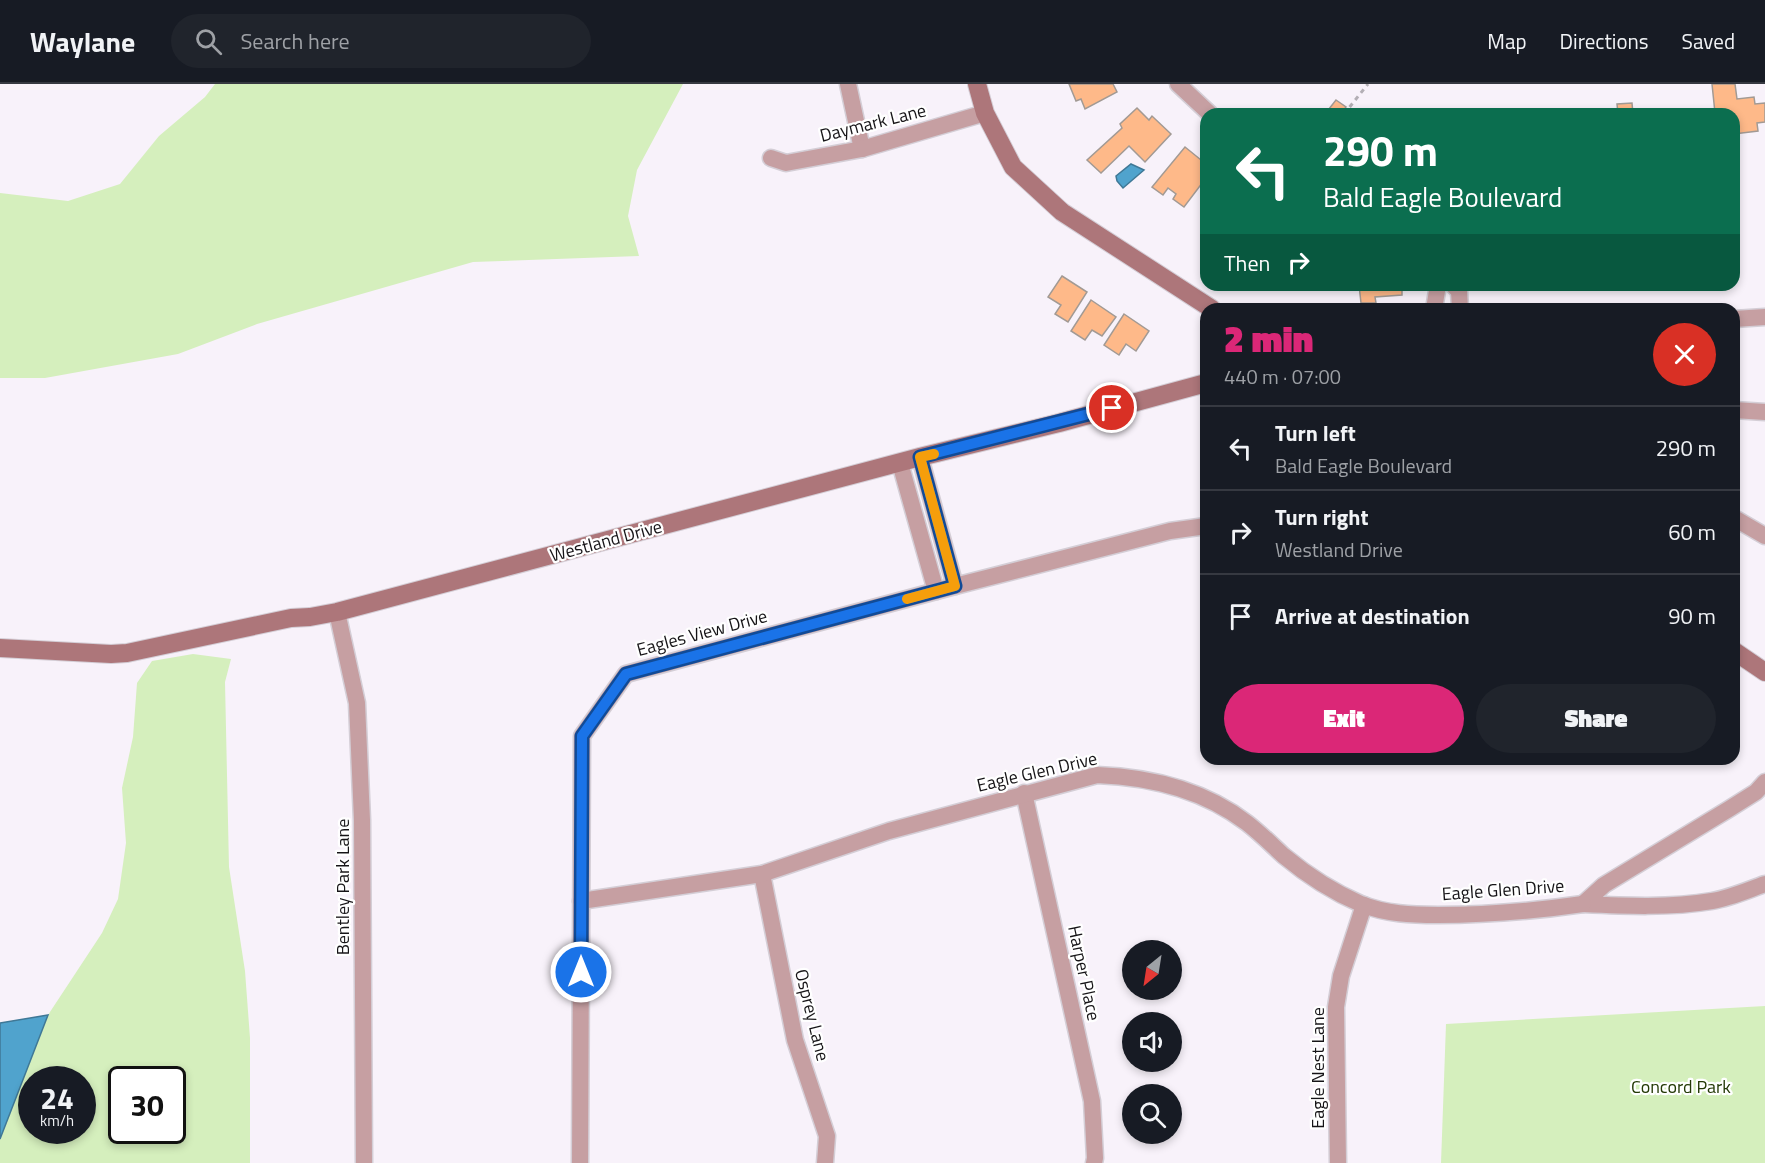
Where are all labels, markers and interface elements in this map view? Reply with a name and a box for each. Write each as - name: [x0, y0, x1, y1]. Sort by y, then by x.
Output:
- search box: [171, 14, 591, 68]
- text: Waylane: [30, 20, 135, 63]
- text: Search here: [240, 24, 350, 58]
- icon: search: [192, 25, 225, 58]
- text: Map: [1487, 25, 1527, 57]
- text: Directions: [1560, 25, 1649, 57]
- text: Saved: [1682, 25, 1735, 57]
- street label: Daymark Lane: [817, 96, 929, 149]
- text: 290 m: [1323, 118, 1438, 182]
- icon: left: [1224, 132, 1302, 210]
- text: Bald Eagle Boulevard: [1323, 176, 1562, 217]
- text: Then: [1224, 246, 1270, 280]
- icon: right: [1282, 246, 1315, 279]
- text: 2 min: [1224, 311, 1313, 366]
- button: close: [1653, 323, 1716, 386]
- text: 440 m · 07:00: [1224, 361, 1341, 392]
- pin: [1086, 382, 1137, 433]
- icon: arrive: [1095, 391, 1128, 424]
- text: Turn left: [1275, 416, 1356, 450]
- text: 290 m: [1656, 431, 1716, 465]
- icon: left: [1224, 432, 1257, 465]
- text: Bald Eagle Boulevard: [1275, 450, 1452, 481]
- text: Turn right: [1275, 500, 1369, 534]
- street label: Westland Drive: [547, 513, 665, 568]
- text: 60 m: [1668, 515, 1716, 549]
- icon: right: [1224, 516, 1257, 549]
- text: Westland Drive: [1275, 534, 1403, 565]
- text: Arrive at destination: [1275, 599, 1470, 633]
- text: 90 m: [1668, 599, 1716, 633]
- icon: arrive: [1224, 600, 1257, 633]
- street label: Eagles View Drive: [634, 602, 770, 663]
- button: Exit: [1224, 684, 1464, 753]
- button: Share: [1476, 684, 1716, 753]
- street label: Eagle Glen Drive: [974, 745, 1100, 798]
- street label: Bentley Park Lane: [329, 819, 356, 955]
- street label: Eagle Glen Drive: [1441, 872, 1565, 907]
- street label: Harper Place: [1061, 923, 1108, 1023]
- position arrow: [549, 940, 613, 1004]
- north arrow: [1122, 940, 1182, 1000]
- map controls: [1122, 940, 1182, 1144]
- street label: Osprey Lane: [788, 966, 837, 1064]
- street label: Eagle Nest Lane: [1304, 1007, 1331, 1129]
- button: sound: [1122, 1012, 1182, 1072]
- speed limit sign: 30: [108, 1066, 186, 1144]
- park label: Concord Park: [1631, 1073, 1731, 1100]
- text: 24: [40, 1075, 74, 1121]
- button: search: [1122, 1084, 1182, 1144]
- text: km/h: [40, 1109, 74, 1132]

